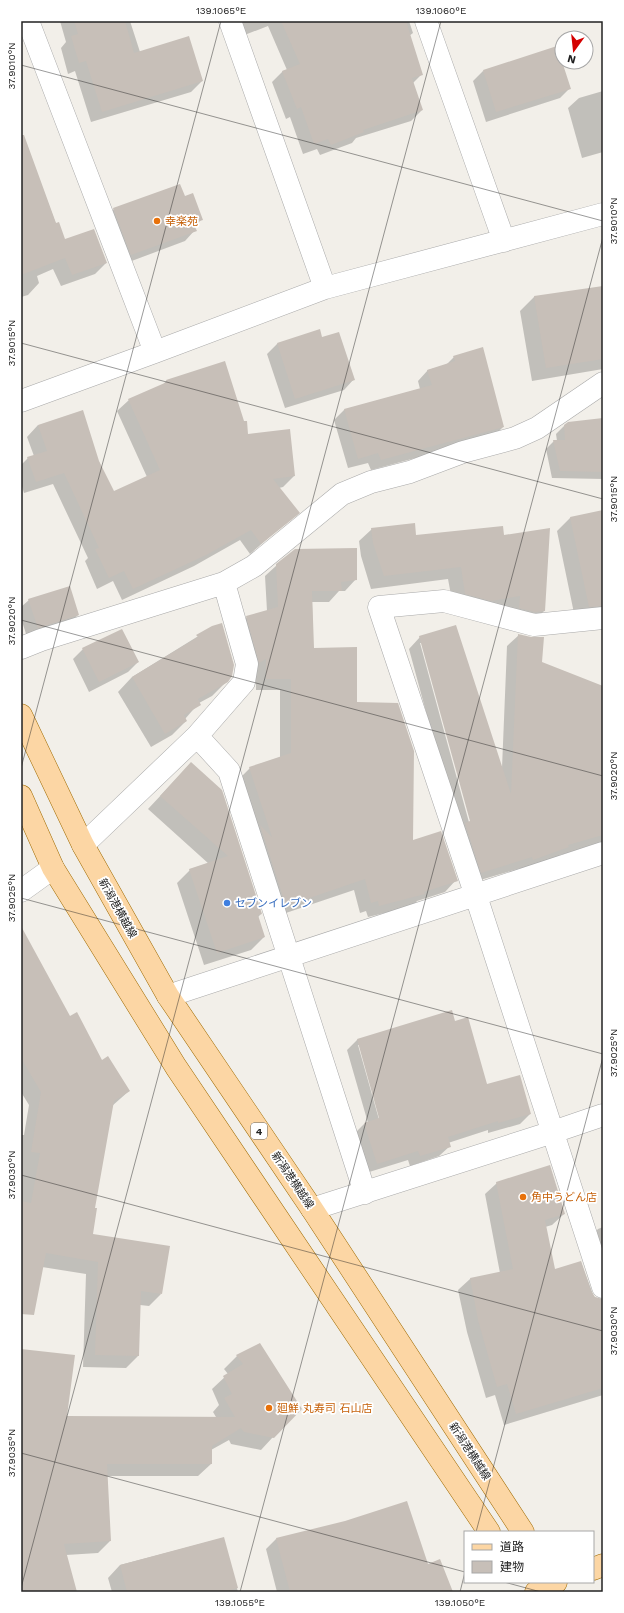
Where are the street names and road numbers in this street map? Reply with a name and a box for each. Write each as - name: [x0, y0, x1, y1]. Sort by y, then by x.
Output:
- street label: 新潟港横越線: [96, 876, 139, 940]
- road number: 4: [251, 1123, 267, 1139]
- street label: 新潟港横越線: [269, 1149, 316, 1211]
- street label: 新潟港横越線: [446, 1420, 493, 1482]

